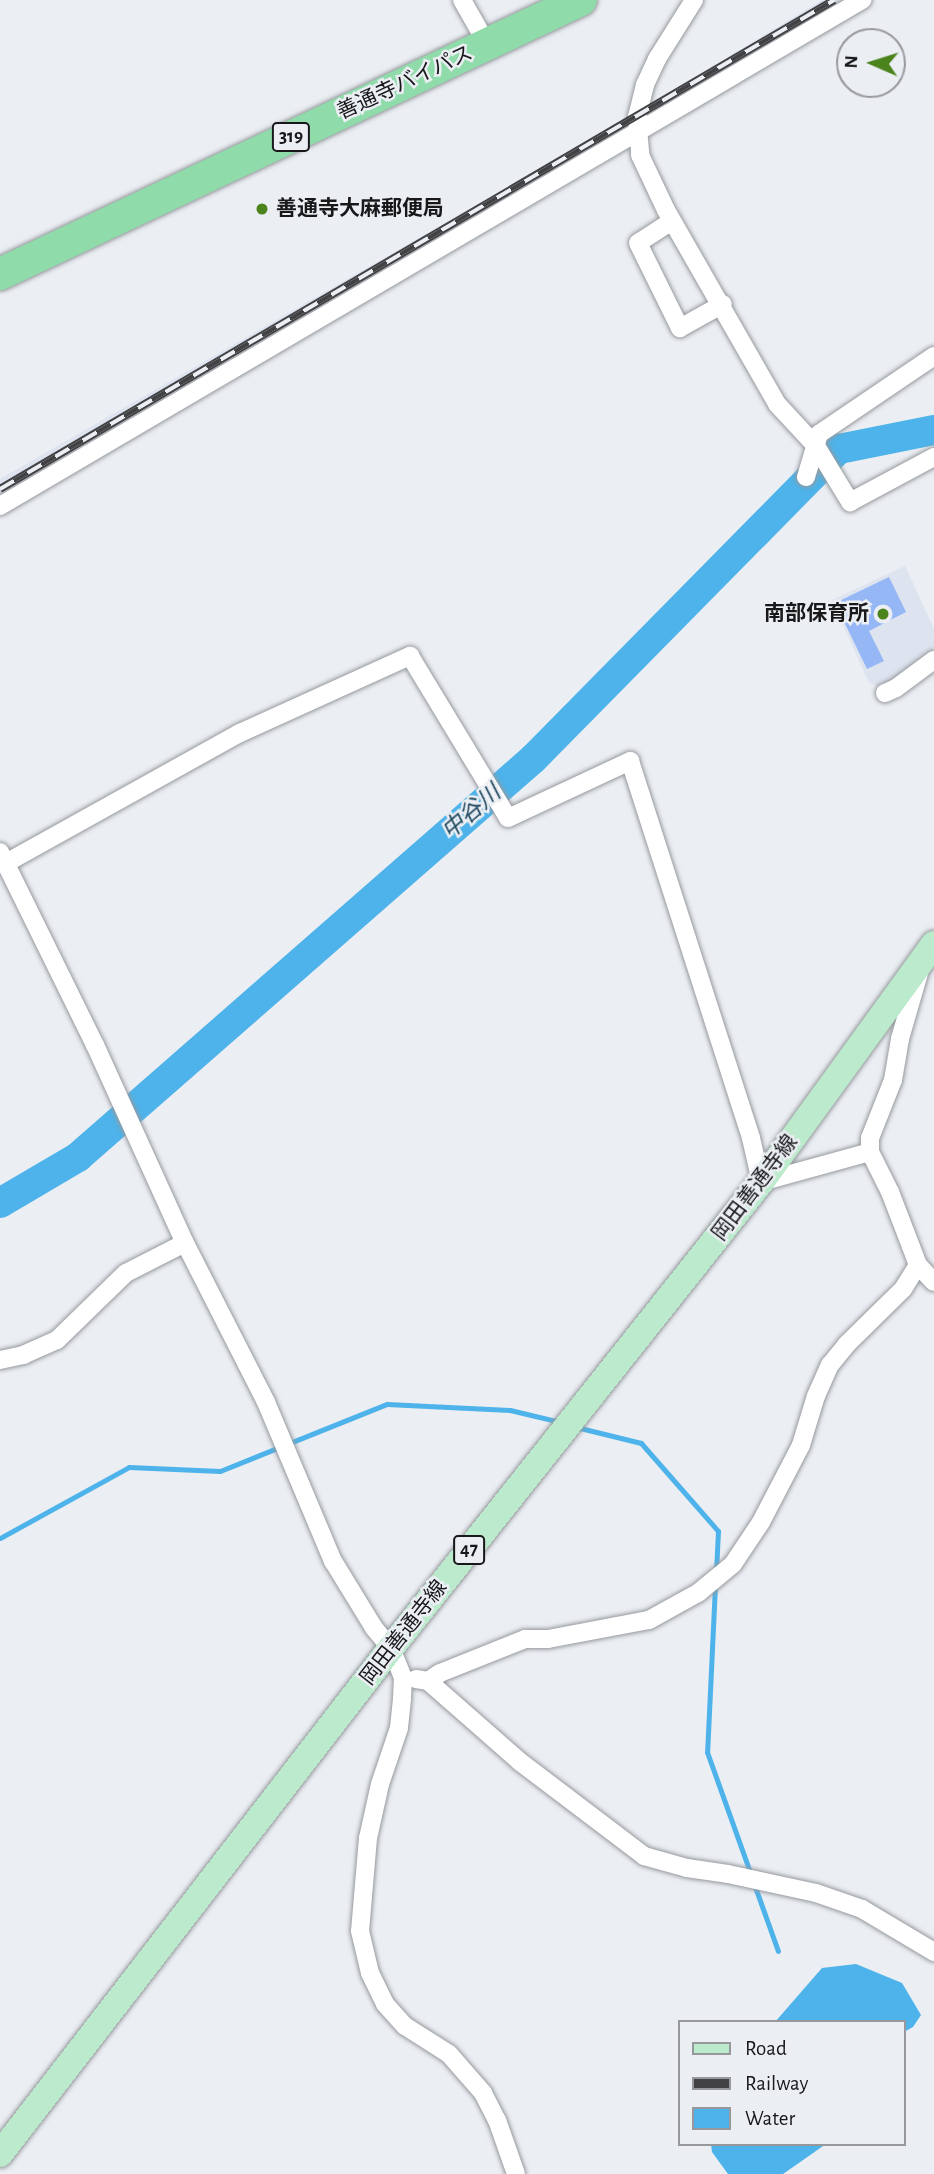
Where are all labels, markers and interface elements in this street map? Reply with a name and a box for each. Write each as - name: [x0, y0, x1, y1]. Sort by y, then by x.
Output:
- north arrow: [836, 28, 906, 98]
- street label: 善通寺バイパス: [333, 41, 477, 125]
- text: N: [842, 55, 861, 69]
- road number: 319: [272, 122, 310, 153]
- place label: 善通寺大麻郵便局: [276, 196, 444, 222]
- marker: 善通寺大麻郵便局: [254, 201, 270, 217]
- place label: 南部保育所: [764, 601, 869, 627]
- marker: 南部保育所: [875, 606, 891, 622]
- water label: 中谷川: [437, 780, 507, 846]
- street label: 岡田善通寺線: [707, 1130, 803, 1246]
- road number: 47: [452, 1534, 486, 1566]
- street label: 岡田善通寺線: [355, 1576, 453, 1690]
- legend: [678, 2020, 906, 2146]
- text: Road: [745, 2038, 787, 2059]
- text: Railway: [745, 2073, 808, 2094]
- text: Water: [745, 2108, 795, 2129]

